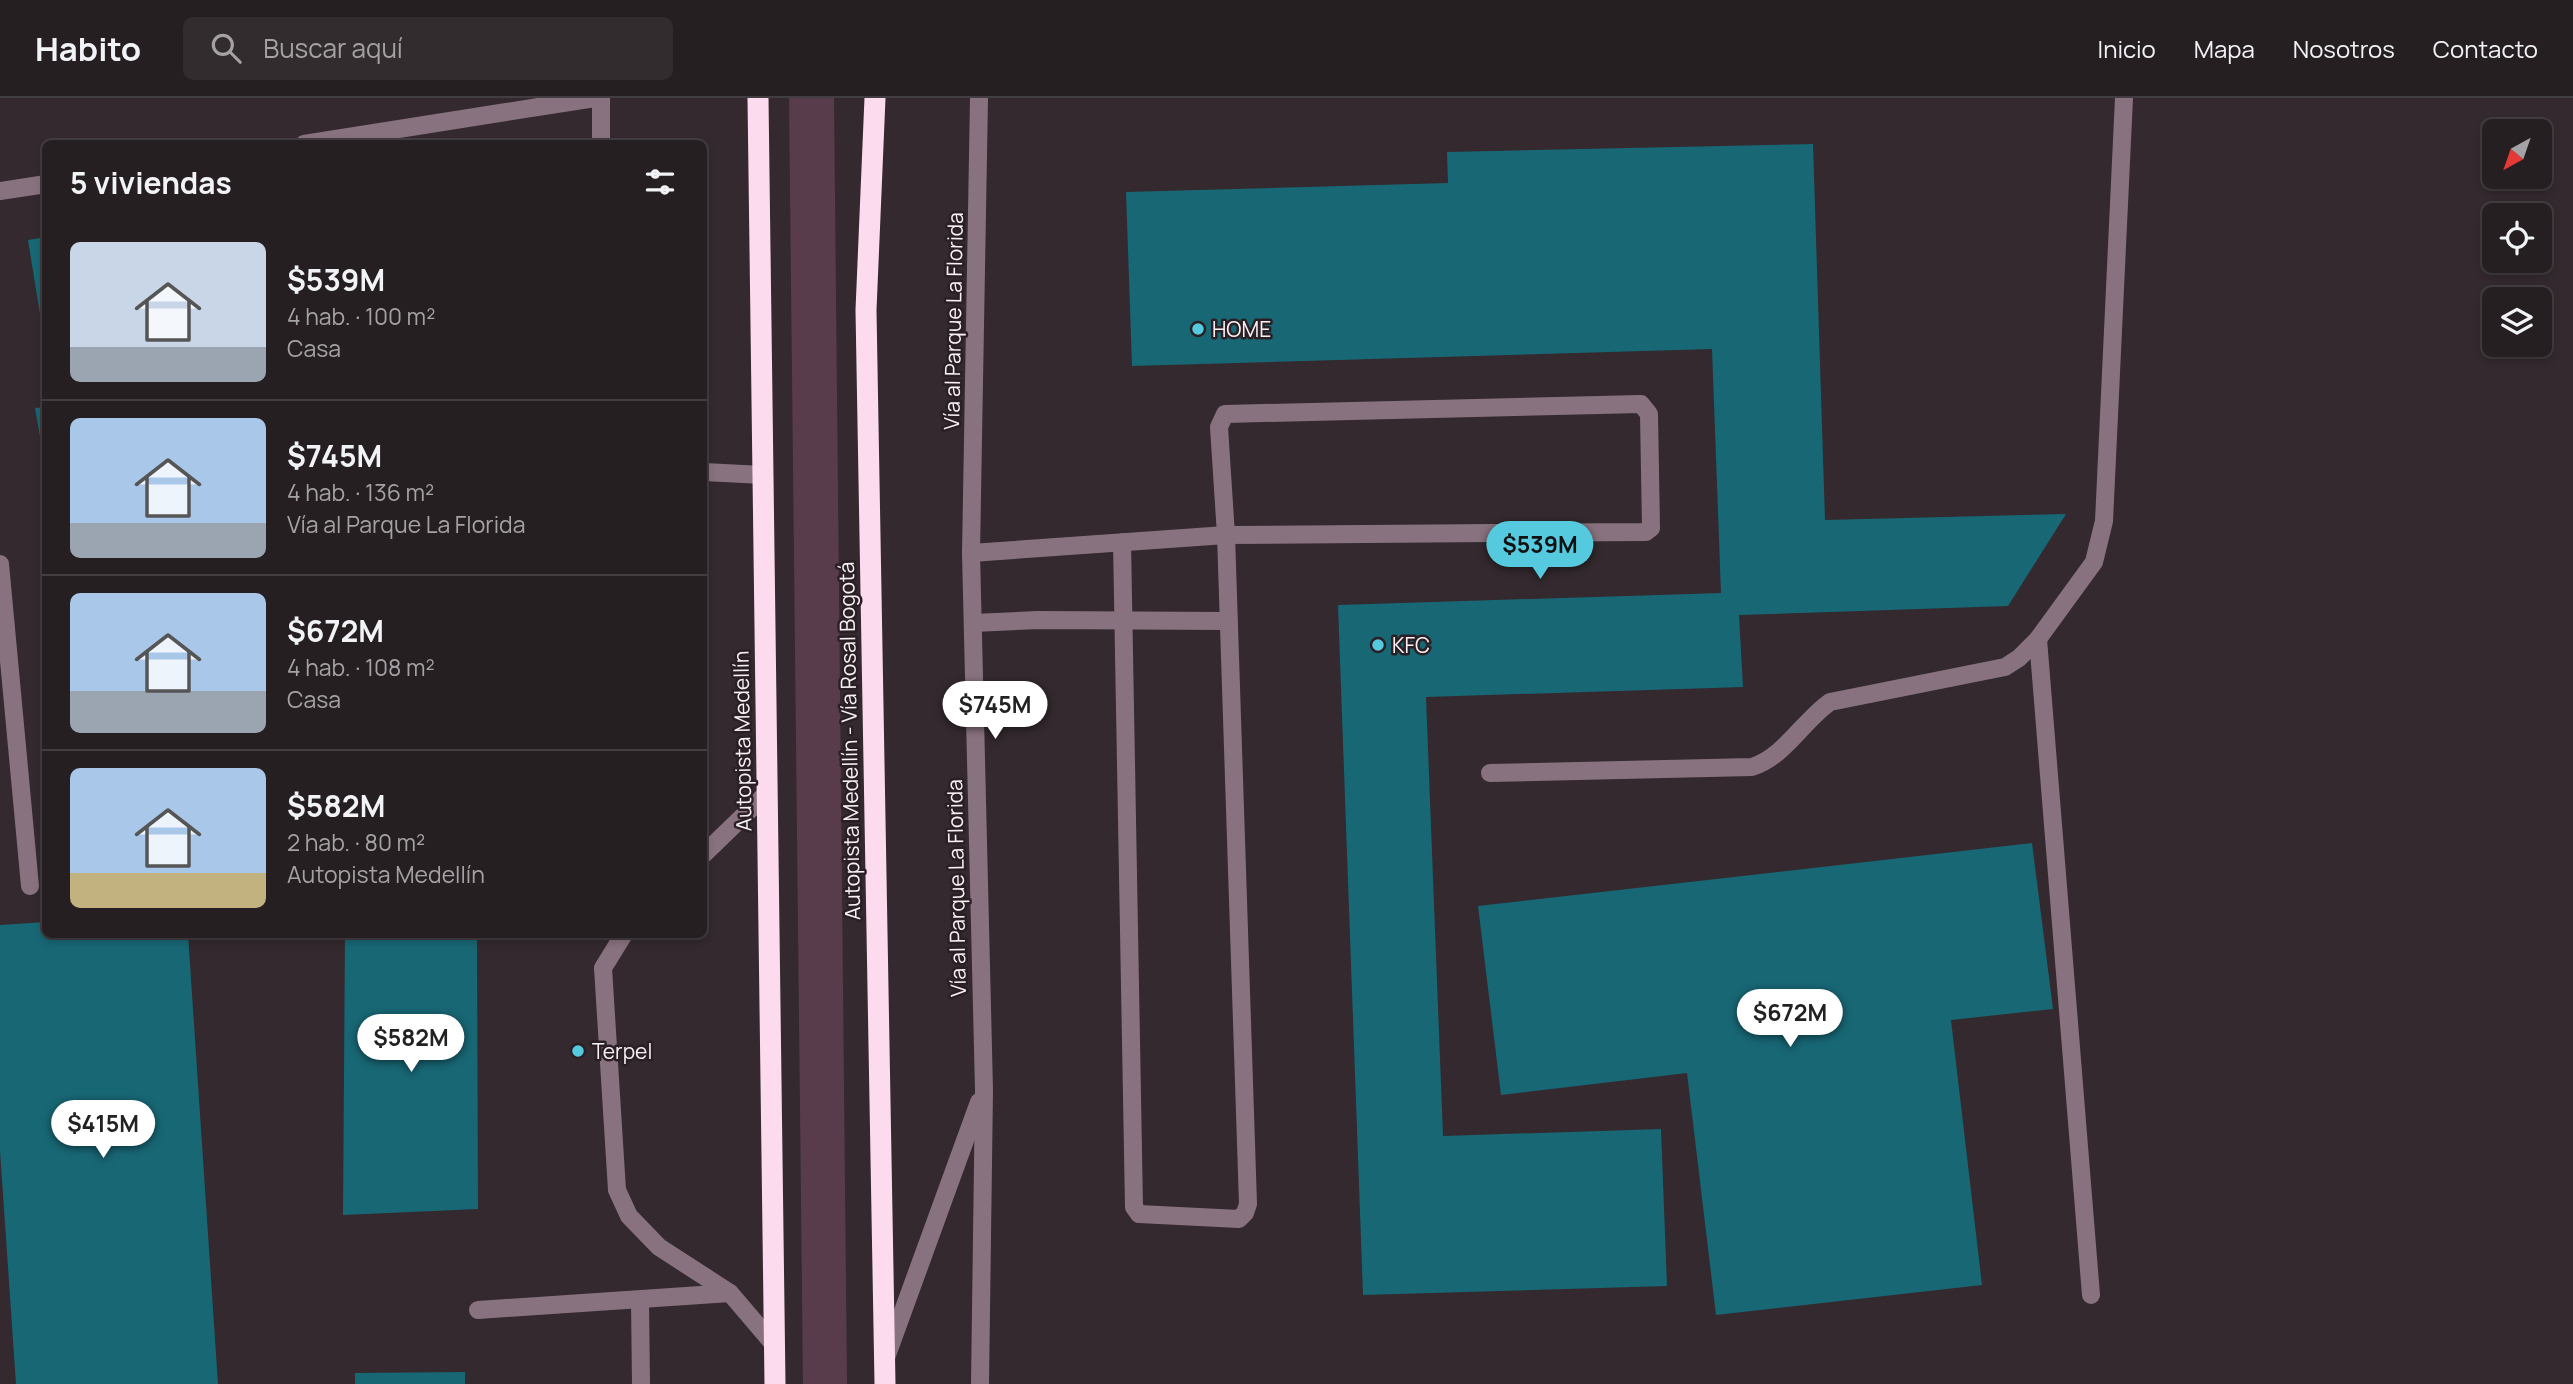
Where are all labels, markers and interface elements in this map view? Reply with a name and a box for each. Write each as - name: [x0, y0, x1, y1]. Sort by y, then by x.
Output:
- search box: [183, 17, 673, 80]
- text: Habito: [35, 26, 141, 71]
- icon: search: [207, 29, 245, 67]
- text: Buscar aquí: [263, 30, 403, 66]
- text: Inicio: [2098, 32, 2156, 65]
- text: Mapa: [2194, 32, 2255, 65]
- text: Nosotros: [2293, 32, 2395, 65]
- text: Contacto: [2433, 32, 2538, 65]
- north arrow: [2482, 119, 2552, 189]
- map controls: [2482, 119, 2552, 357]
- text: 5 viviendas: [70, 162, 232, 203]
- icon: filters: [641, 163, 679, 201]
- button: locate: [2482, 203, 2552, 273]
- street label: Vía al Parque La Florida: [937, 212, 969, 430]
- text: $539M: [287, 259, 385, 300]
- icon: home: [126, 270, 210, 354]
- button: layers: [2482, 287, 2552, 357]
- text: 4 hab. · 100 m²: [287, 300, 435, 332]
- place label: HOME: [1212, 315, 1271, 343]
- marker: HOME: [1190, 321, 1206, 337]
- text: Casa: [287, 332, 341, 364]
- text: $745M: [287, 435, 382, 476]
- icon: home: [126, 446, 210, 530]
- text: 4 hab. · 136 m²: [287, 476, 434, 508]
- text: Vía al Parque La Florida: [287, 508, 525, 540]
- pin: $539M: [1491, 522, 1589, 581]
- text: $539M: [1502, 528, 1578, 560]
- street label: Autopista Medellín - Vía Rosal Bogotá: [832, 562, 866, 920]
- text: $672M: [287, 610, 384, 651]
- icon: home: [126, 621, 210, 705]
- place label: KFC: [1392, 631, 1430, 659]
- marker: KFC: [1370, 637, 1386, 653]
- street label: Autopista Medellín: [726, 650, 758, 832]
- text: 4 hab. · 108 m²: [287, 651, 435, 683]
- pin: $745M: [946, 682, 1044, 741]
- text: Casa: [287, 683, 341, 715]
- text: $745M: [959, 688, 1031, 720]
- street label: Vía al Parque La Florida: [940, 779, 972, 997]
- text: $582M: [287, 785, 385, 826]
- icon: home: [126, 796, 210, 880]
- text: 2 hab. · 80 m²: [287, 826, 425, 858]
- text: Autopista Medellín: [287, 858, 485, 890]
- pin: $672M: [1741, 990, 1839, 1049]
- text: $672M: [1753, 996, 1827, 1028]
- pin: $582M: [362, 1014, 460, 1074]
- text: $582M: [373, 1021, 449, 1053]
- place label: Terpel: [592, 1037, 652, 1065]
- marker: Terpel: [570, 1043, 586, 1059]
- pin: $415M: [54, 1100, 152, 1160]
- text: $415M: [67, 1107, 139, 1139]

